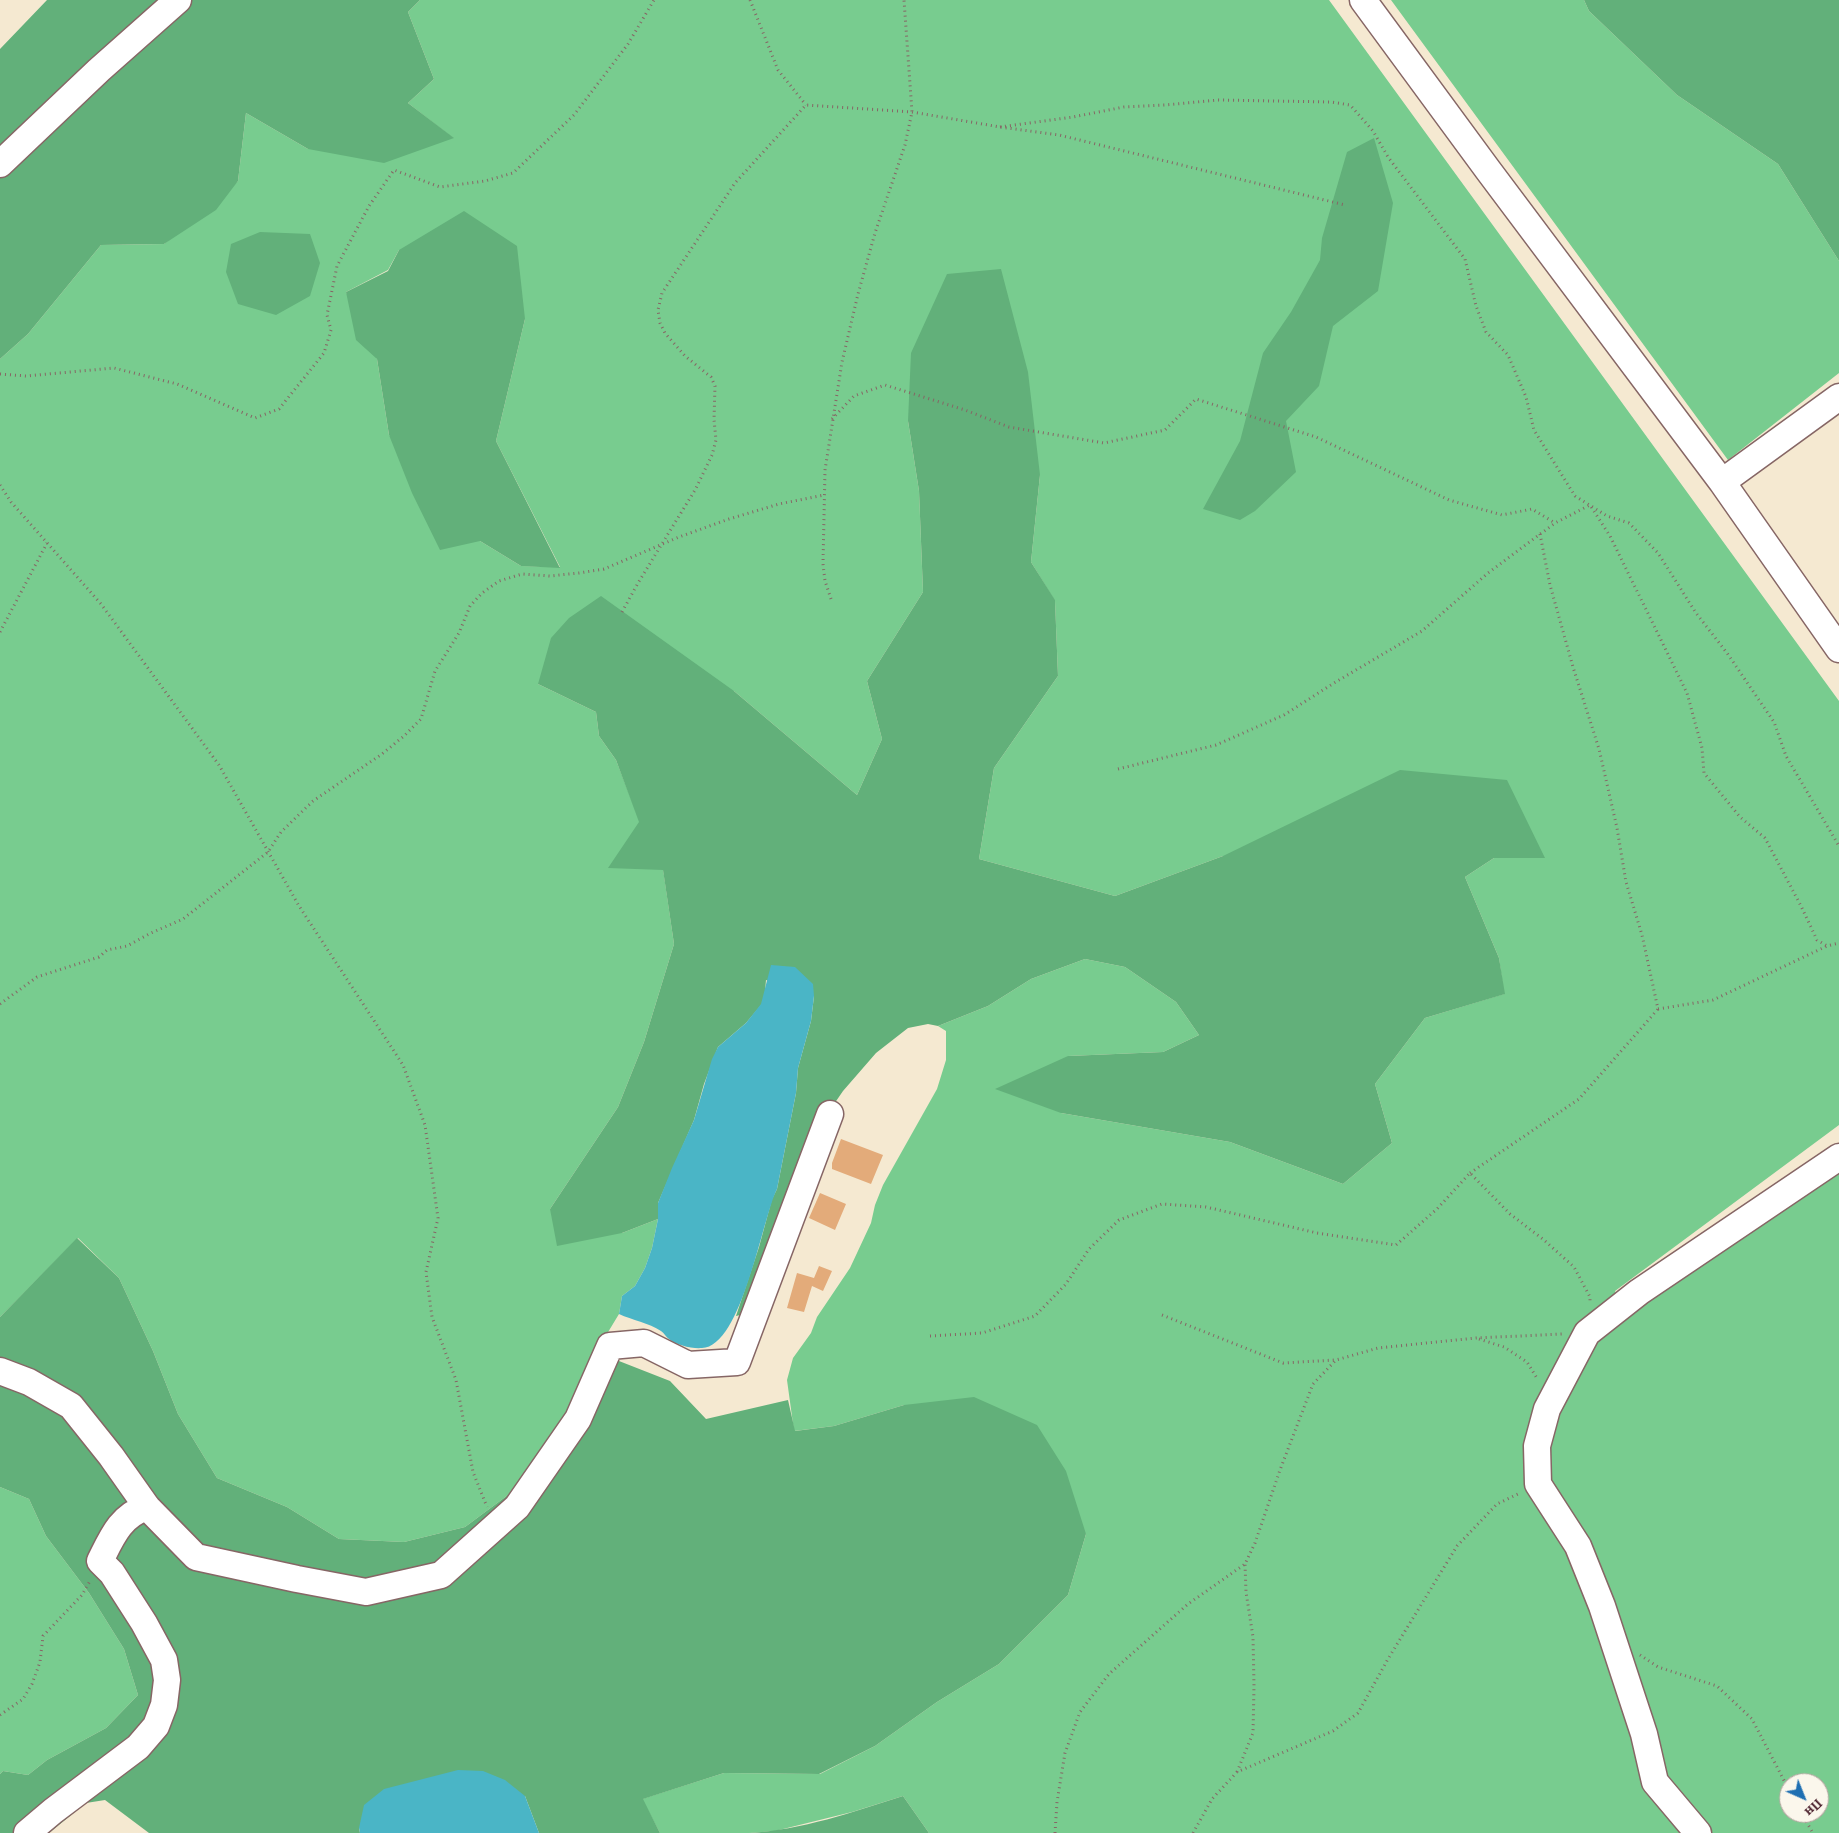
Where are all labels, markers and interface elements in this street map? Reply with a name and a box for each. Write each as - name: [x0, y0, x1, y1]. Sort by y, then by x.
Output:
- north arrow: [1779, 1773, 1829, 1823]
- text: Пн: [1800, 1795, 1827, 1822]

